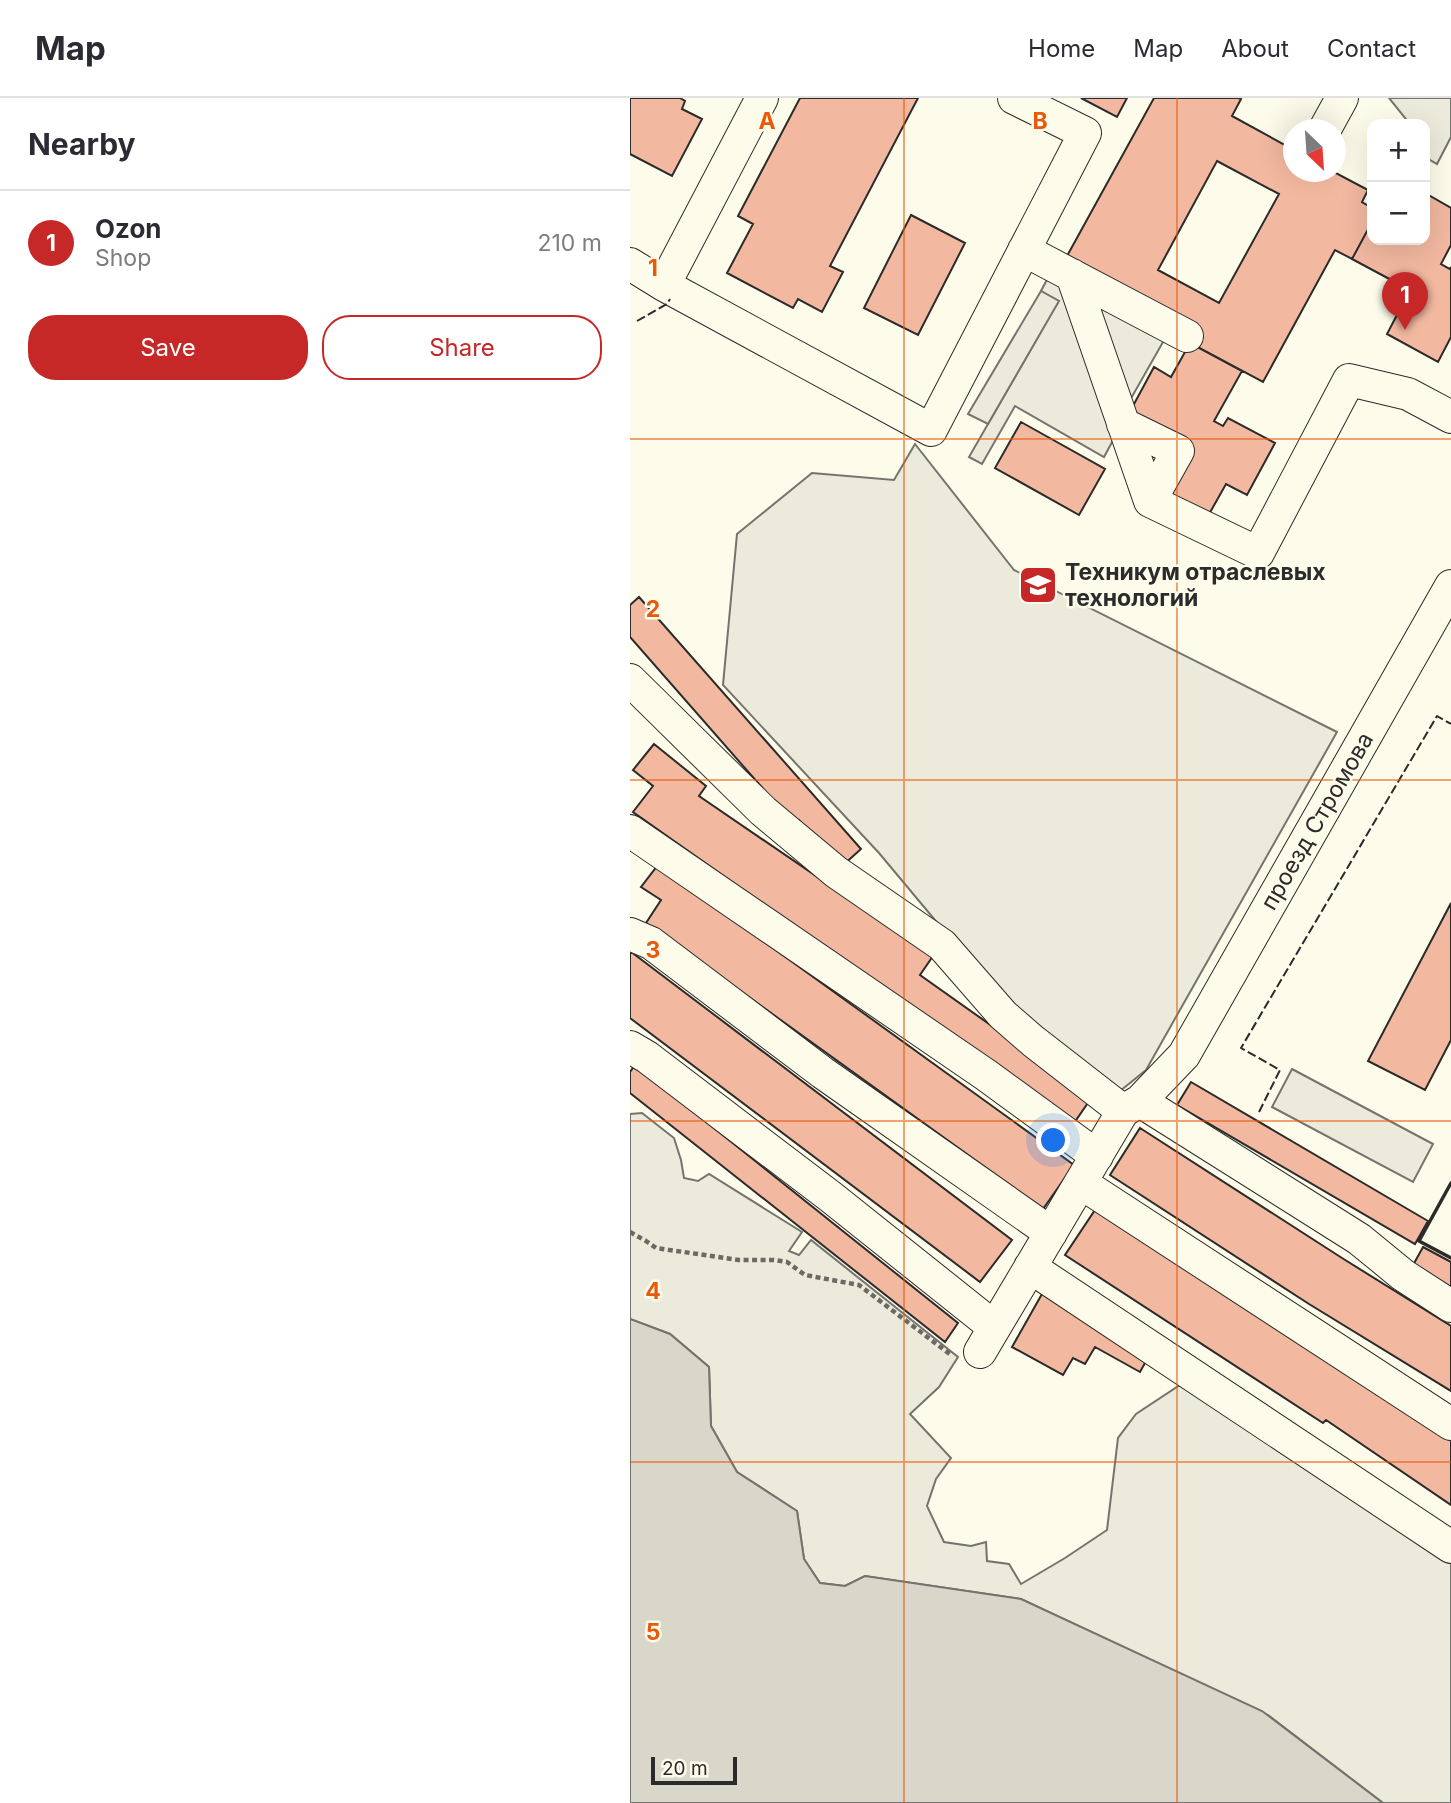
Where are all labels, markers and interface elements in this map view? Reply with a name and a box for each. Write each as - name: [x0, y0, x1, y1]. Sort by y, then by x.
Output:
- text: Map: [35, 28, 106, 68]
- text: Home: [1028, 34, 1095, 63]
- text: Map: [1133, 34, 1183, 63]
- text: About: [1221, 34, 1289, 63]
- text: Contact: [1327, 34, 1416, 63]
- text: A: [758, 107, 776, 135]
- text: B: [1032, 107, 1048, 135]
- north arrow: [1283, 119, 1346, 182]
- map controls: [1367, 119, 1430, 245]
- button: +: [1367, 119, 1430, 182]
- text: Nearby: [28, 126, 136, 162]
- button: −: [1367, 182, 1430, 245]
- text: Ozon: [95, 213, 162, 244]
- text: 1: [46, 229, 56, 257]
- text: 210 m: [537, 229, 602, 257]
- text: Shop: [95, 244, 151, 272]
- text: 1: [648, 254, 658, 282]
- pin: 1: [1382, 272, 1428, 330]
- button: Save: [28, 315, 308, 380]
- button: Share: [322, 315, 602, 380]
- place label: Техникум отраслевых технологий: [1065, 558, 1326, 612]
- school or university icon: Техникум отраслевых технологий: [1017, 564, 1059, 606]
- text: 2: [646, 595, 660, 623]
- street label: проезд Стромова: [1255, 727, 1379, 915]
- text: 3: [646, 936, 660, 964]
- your location: [1036, 1123, 1070, 1157]
- text: 4: [645, 1277, 661, 1305]
- text: 5: [646, 1618, 660, 1646]
- scale bar: [651, 1754, 737, 1786]
- text: 20 m: [662, 1757, 708, 1780]

